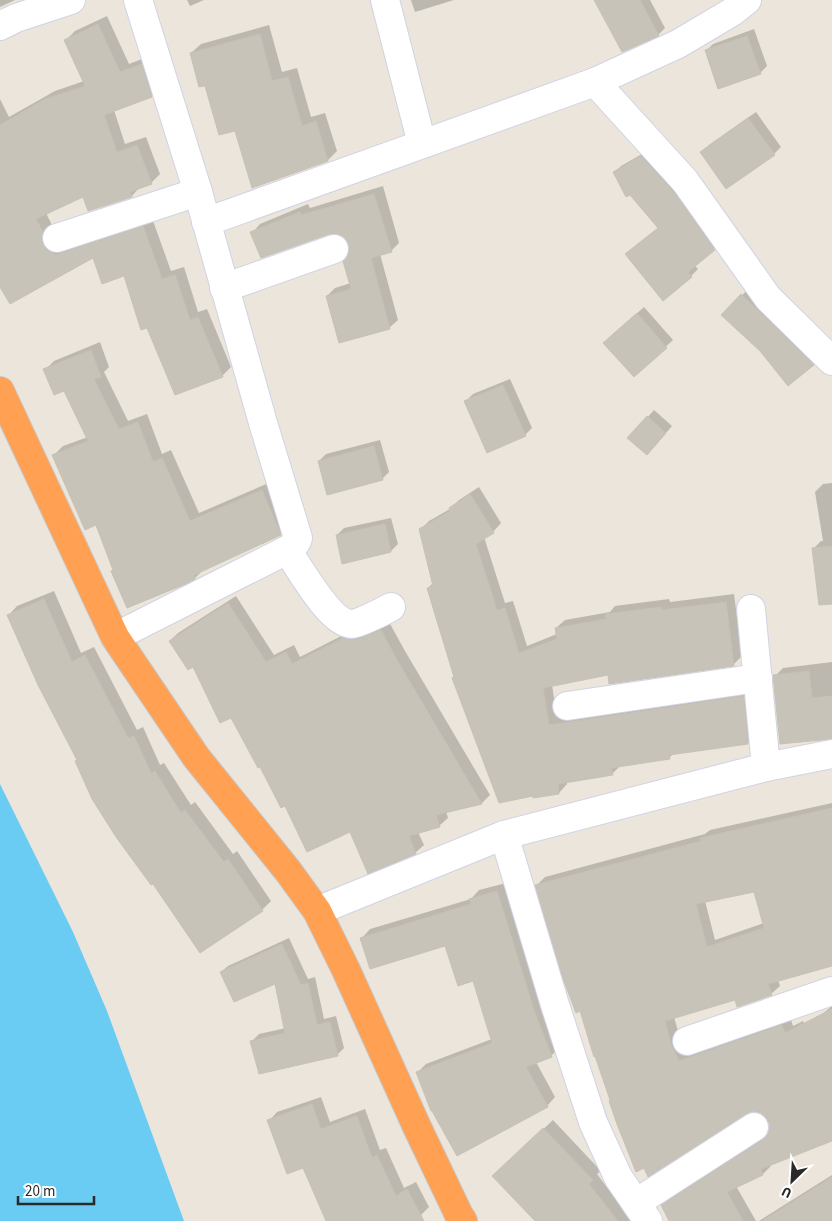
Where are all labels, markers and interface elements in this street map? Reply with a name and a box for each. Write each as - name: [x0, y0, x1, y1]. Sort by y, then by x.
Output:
- north arrow: [767, 1156, 817, 1206]
- scale bar: [18, 1174, 94, 1206]
- text: 20 m: [25, 1181, 55, 1202]
- text: U: [778, 1181, 795, 1203]

